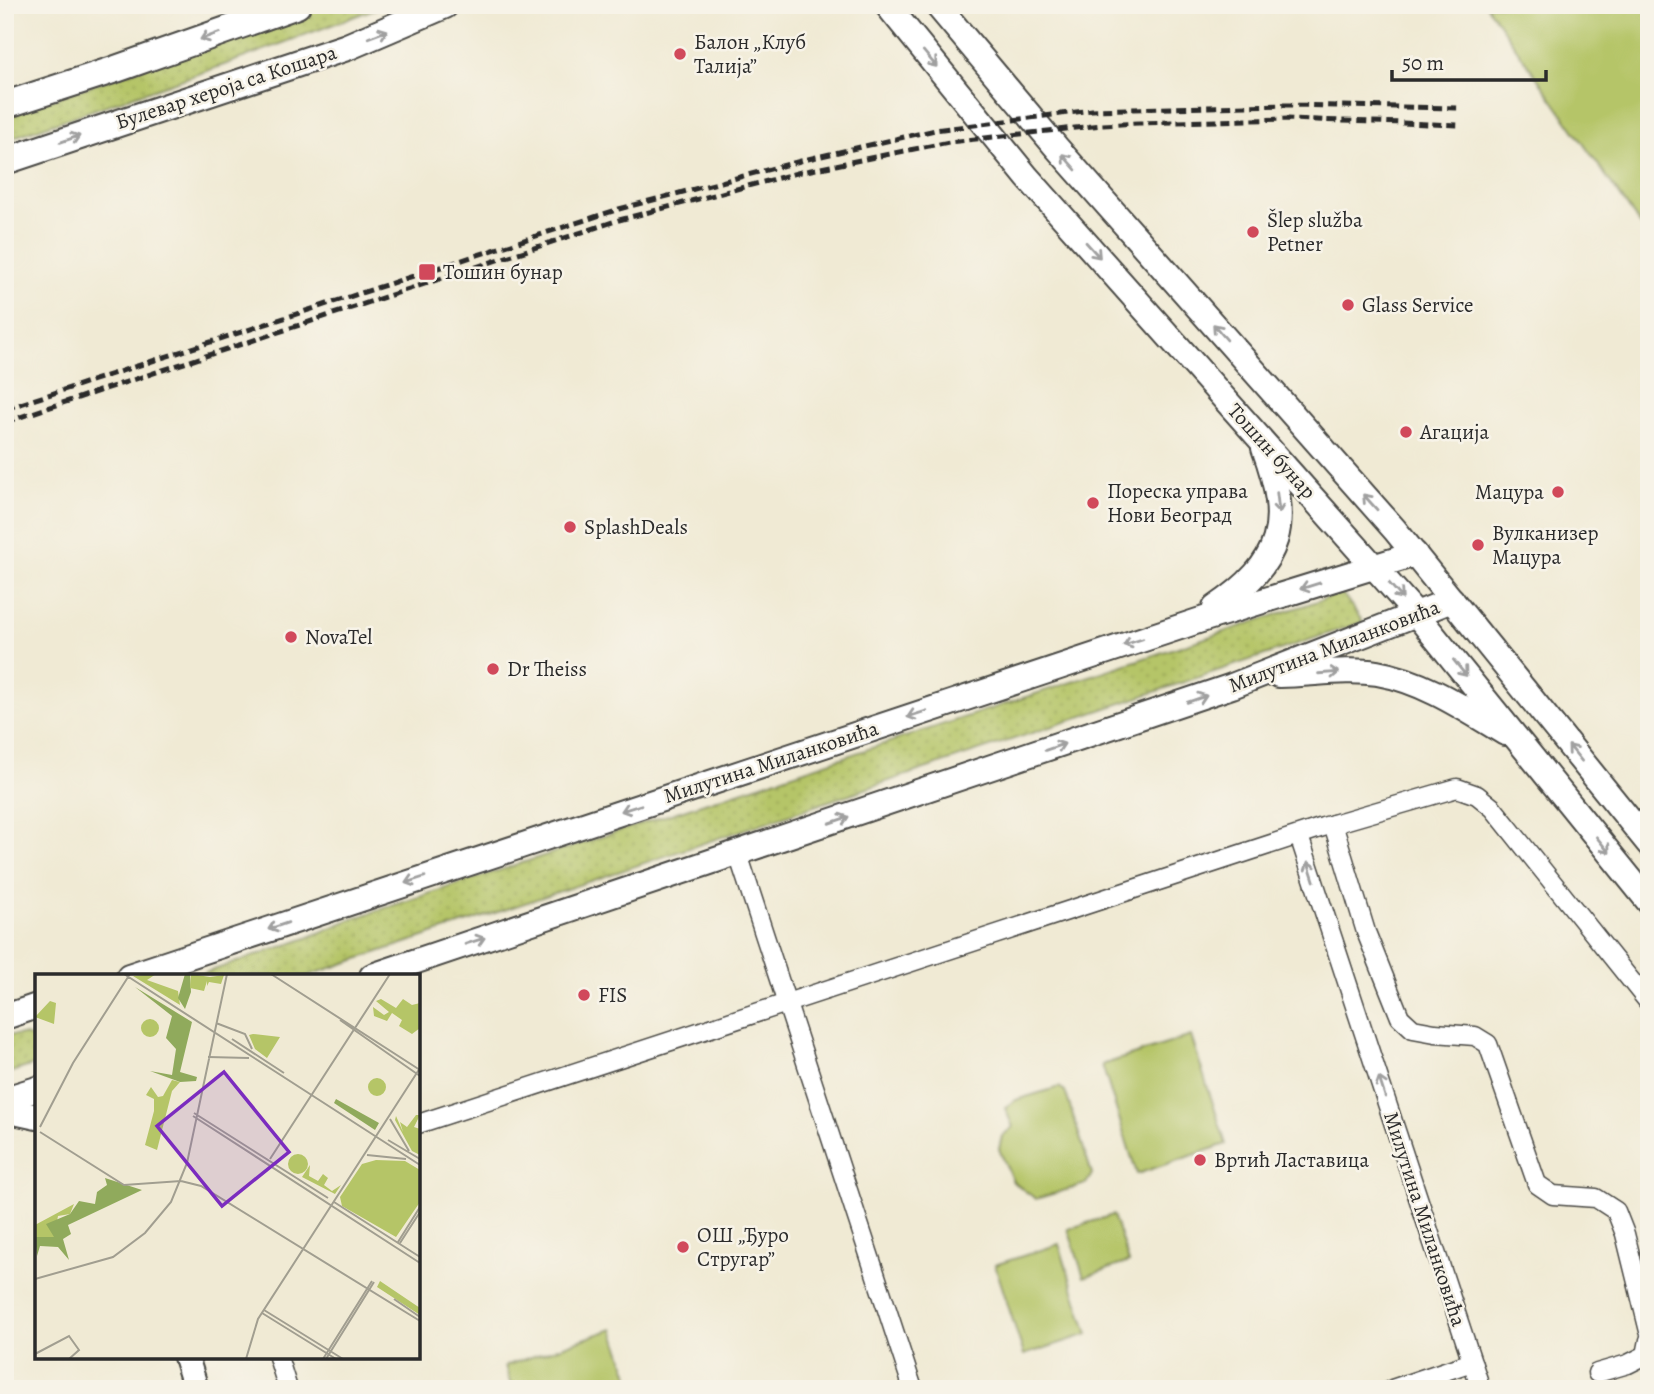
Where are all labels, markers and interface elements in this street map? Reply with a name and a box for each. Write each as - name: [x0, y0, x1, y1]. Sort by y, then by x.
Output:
- one-way arrow: [367, 27, 389, 40]
- place label: Балон „Клуб Талија”: [694, 28, 806, 80]
- one-way arrow: [199, 30, 221, 43]
- street label: Булевар хероја са Кошара: [112, 38, 340, 136]
- scale bar: [1392, 38, 1546, 82]
- marker: Балон „Клуб Талија”: [672, 46, 688, 62]
- one-way arrow: [922, 49, 938, 67]
- text: 50 m: [1402, 49, 1444, 77]
- one-way arrow: [59, 132, 81, 145]
- one-way arrow: [1061, 153, 1077, 171]
- place label: Šlep služba Petner: [1267, 206, 1363, 258]
- marker: Šlep služba Petner: [1245, 224, 1261, 240]
- one-way arrow: [1085, 241, 1101, 259]
- place label: Тошин бунар: [443, 258, 563, 286]
- marker: Тошин бунар: [417, 262, 437, 282]
- place label: Glass Service: [1362, 291, 1474, 319]
- marker: Glass Service: [1340, 297, 1356, 313]
- one-way arrow: [1211, 324, 1228, 341]
- street label: Тошин бунар: [1221, 397, 1323, 505]
- place label: Агација: [1419, 418, 1490, 446]
- marker: Агација: [1398, 424, 1414, 440]
- place label: Пореска управа Нови Београд: [1107, 477, 1248, 529]
- place label: Мацура: [1475, 478, 1544, 506]
- marker: Мацура: [1550, 484, 1566, 500]
- one-way arrow: [1272, 491, 1285, 514]
- one-way arrow: [1362, 493, 1378, 511]
- marker: Пореска управа Нови Београд: [1085, 495, 1101, 511]
- place label: SplashDeals: [584, 513, 688, 541]
- marker: SplashDeals: [562, 519, 578, 535]
- place label: Вулканизер Мацура: [1492, 519, 1599, 571]
- marker: Вулканизер Мацура: [1470, 537, 1486, 553]
- one-way arrow: [1299, 580, 1321, 593]
- one-way arrow: [1388, 582, 1404, 600]
- street label: Милутина Миланковића: [1224, 593, 1444, 699]
- place label: NovaTel: [305, 623, 373, 651]
- marker: NovaTel: [283, 629, 299, 645]
- one-way arrow: [1122, 636, 1144, 649]
- place label: Dr Theiss: [507, 655, 587, 683]
- one-way arrow: [1452, 659, 1467, 677]
- marker: Dr Theiss: [485, 661, 501, 677]
- one-way arrow: [1317, 666, 1340, 679]
- one-way arrow: [1185, 692, 1207, 704]
- one-way arrow: [906, 708, 928, 721]
- street label: Милутина Миланковића: [660, 714, 882, 810]
- one-way arrow: [1043, 740, 1065, 752]
- one-way arrow: [1567, 744, 1583, 762]
- one-way arrow: [621, 803, 643, 815]
- one-way arrow: [828, 813, 850, 826]
- one-way arrow: [1595, 836, 1610, 854]
- one-way arrow: [1304, 861, 1316, 883]
- one-way arrow: [405, 875, 427, 887]
- one-way arrow: [268, 921, 290, 933]
- one-way arrow: [464, 934, 486, 946]
- inset map: [35, 974, 420, 1359]
- place label: FIS: [598, 981, 627, 1009]
- marker: FIS: [576, 987, 592, 1003]
- one-way arrow: [1375, 1077, 1387, 1099]
- street label: Милутина Миланковића: [1377, 1108, 1473, 1330]
- place label: Вртић Ластавица: [1214, 1146, 1369, 1174]
- marker: Вртић Ластавица: [1192, 1152, 1208, 1168]
- place label: ОШ „Ђуро Стругар”: [697, 1221, 789, 1273]
- marker: ОШ „Ђуро Стругар”: [675, 1239, 691, 1255]

